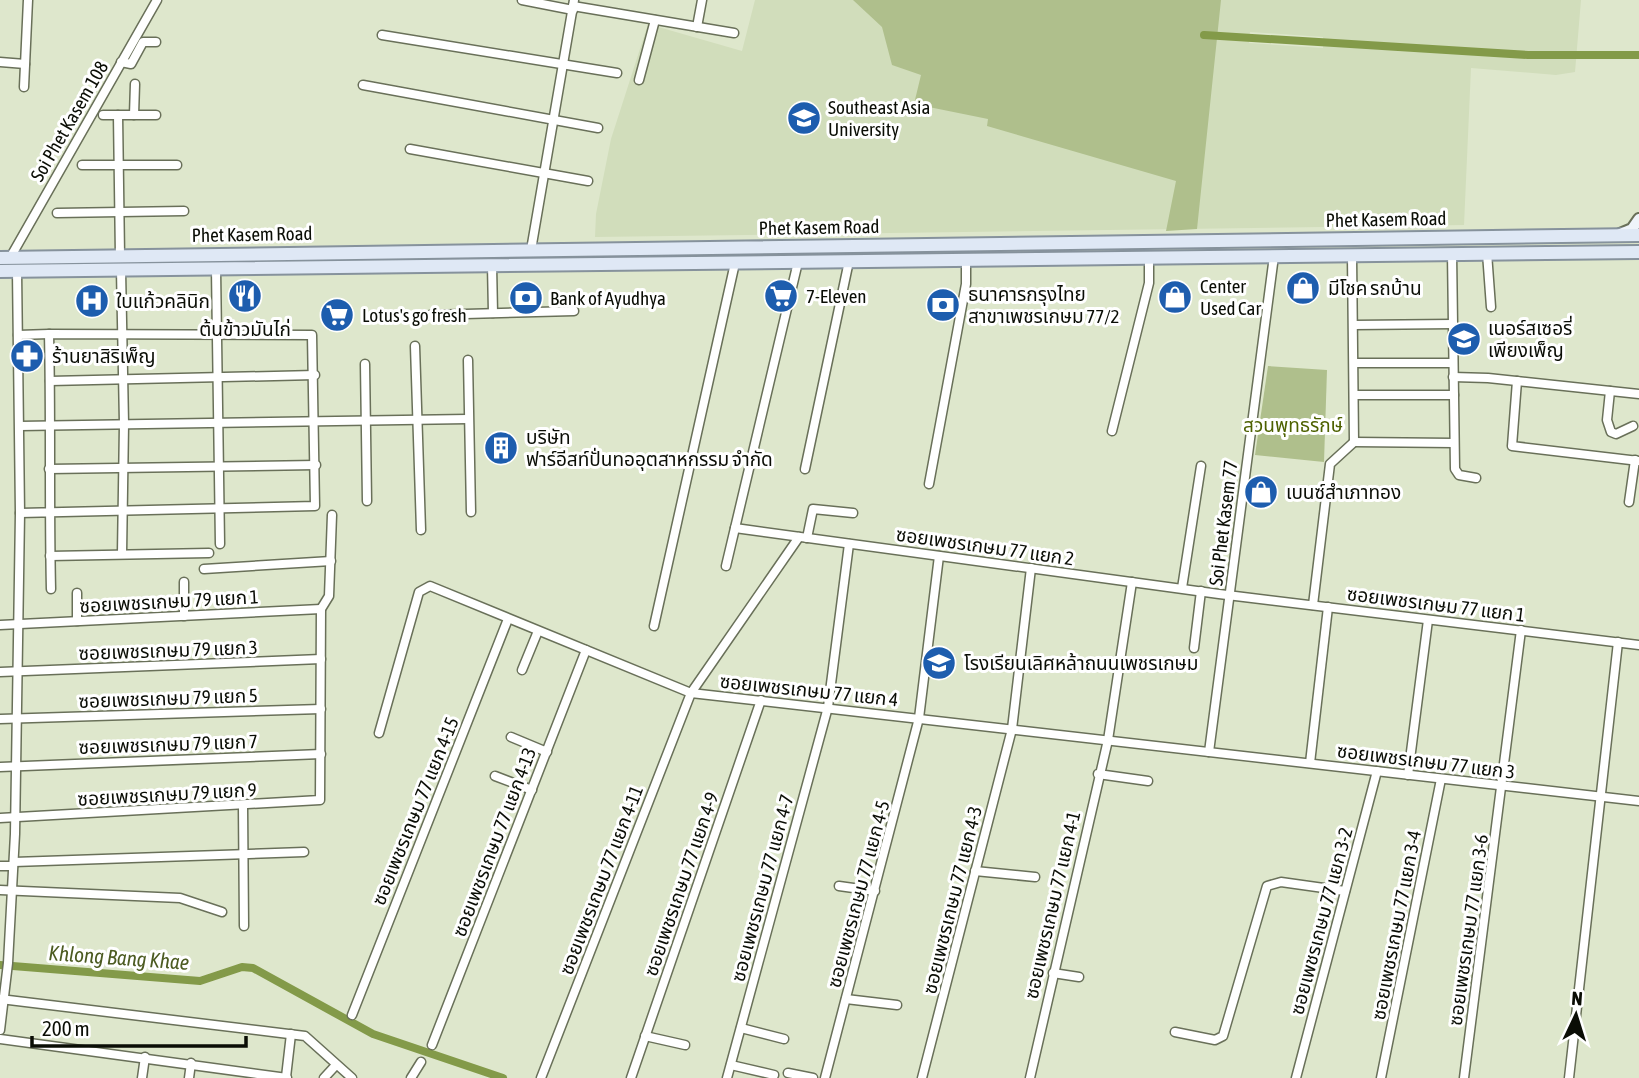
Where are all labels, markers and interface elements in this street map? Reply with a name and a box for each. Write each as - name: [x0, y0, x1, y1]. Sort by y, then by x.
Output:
- street label: Soi Phet Kasem 108: [26, 57, 112, 185]
- place label: Southeast Asia University: [828, 96, 930, 140]
- school or university icon: Southeast Asia University: [785, 99, 823, 137]
- street label: Phet Kasem Road: [1325, 207, 1447, 231]
- street label: Phet Kasem Road: [758, 215, 880, 239]
- street label: Phet Kasem Road: [191, 222, 313, 246]
- shop icon: มีโชค รถบ้าน: [1284, 269, 1322, 307]
- place label: Center Used Car: [1200, 275, 1261, 319]
- restaurant icon: ต้นข้าวมันไก่: [226, 277, 264, 315]
- supermarket icon: 7-Eleven: [762, 277, 800, 315]
- place label: มีโชค รถบ้าน: [1328, 277, 1422, 299]
- shop icon: Center Used Car: [1156, 278, 1194, 316]
- bank icon: Bank of Ayudhya: [507, 279, 545, 317]
- hospital icon: ใบแก้วคลินิก: [73, 282, 111, 320]
- place label: ธนาคารกรุงไทย สาขาเพชรเกษม 77/2: [968, 283, 1120, 327]
- place label: 7-Eleven: [806, 285, 867, 307]
- bank icon: ธนาคารกรุงไทย สาขาเพชรเกษม 77/2: [924, 286, 962, 324]
- place label: Bank of Ayudhya: [550, 287, 666, 309]
- place label: ใบแก้วคลินิก: [116, 290, 210, 312]
- supermarket icon: Lotus's go fresh: [318, 296, 356, 334]
- place label: Lotus's go fresh: [362, 304, 467, 326]
- place label: เนอร์สเซอรี่ เพียงเพ็ญ: [1488, 315, 1572, 361]
- place label: ต้นข้าวมันไก่: [199, 318, 291, 340]
- school or university icon: เนอร์สเซอรี่ เพียงเพ็ญ: [1445, 320, 1483, 358]
- pharmacy icon: ร้านยาสิริเพ็ญ: [8, 337, 46, 375]
- place label: ร้านยาสิริเพ็ญ: [52, 345, 156, 367]
- park label: สวนพุทธรักษ์: [1243, 414, 1343, 437]
- place label: บริษัท ฟาร์อีสท์ปั่นทออุตสาหกรรม จำกัด: [526, 426, 773, 471]
- building icon: บริษัท ฟาร์อีสท์ปั่นทออุตสาหกรรม จำกัด: [482, 429, 520, 467]
- street label: Soi Phet Kasem 77: [1204, 459, 1242, 587]
- shop icon: เบนซ์สำเภาทอง: [1242, 473, 1280, 511]
- place label: เบนซ์สำเภาทอง: [1286, 481, 1401, 503]
- street label: ซอยเพชรเกษม 77 แยก 2: [895, 523, 1075, 569]
- street label: ซอยเพชรเกษม 77 แยก 1: [1346, 582, 1526, 626]
- street label: ซอยเพชรเกษม 79 แยก 1: [79, 585, 259, 617]
- street label: ซอยเพชรเกษม 79 แยก 3: [78, 636, 258, 664]
- school or university icon: โรงเรียนเลิศหล้าถนนเพชรเกษม: [920, 644, 958, 682]
- place label: โรงเรียนเลิศหล้าถนนเพชรเกษม: [964, 652, 1198, 674]
- street label: ซอยเพชรเกษม 77 แยก 4: [719, 670, 899, 710]
- street label: ซอยเพชรเกษม 79 แยก 5: [78, 684, 258, 712]
- street label: ซอยเพชรเกษม 77 แยก 4-15: [367, 714, 463, 908]
- street label: ซอยเพชรเกษม 79 แยก 7: [78, 730, 258, 758]
- street label: ซอยเพชรเกษม 77 แยก 3: [1336, 739, 1516, 783]
- street label: ซอยเพชรเกษม 77 แยก 4-13: [448, 744, 540, 940]
- street label: ซอยเพชรเกษม 79 แยก 9: [77, 778, 257, 810]
- street label: ซอยเพชรเกษม 77 แยก 4-11: [555, 782, 647, 978]
- street label: ซอยเพชรเกษม 77 แยก 4-9: [639, 789, 723, 979]
- street label: ซอยเพชรเกษม 77 แยก 4-7: [726, 792, 798, 984]
- street label: ซอยเพชรเกษม 77 แยก 4-5: [822, 798, 894, 990]
- street label: ซอยเพชรเกษม 77 แยก 4-3: [918, 804, 986, 996]
- street label: ซอยเพชรเกษม 77 แยก 4-1: [1020, 809, 1084, 1001]
- street label: ซอยเพชรเกษม 77 แยก 3-2: [1285, 825, 1357, 1017]
- street label: ซอยเพชรเกษม 77 แยก 3-4: [1367, 828, 1425, 1022]
- street label: ซอยเพชรเกษม 77 แยก 3-6: [1444, 833, 1492, 1027]
- water label: Khlong Bang Khae: [48, 940, 190, 974]
- north arrow: [1541, 980, 1611, 1050]
- text: N: [1571, 987, 1584, 1009]
- scale bar: [32, 1004, 245, 1048]
- text: 200 m: [42, 1016, 90, 1040]

